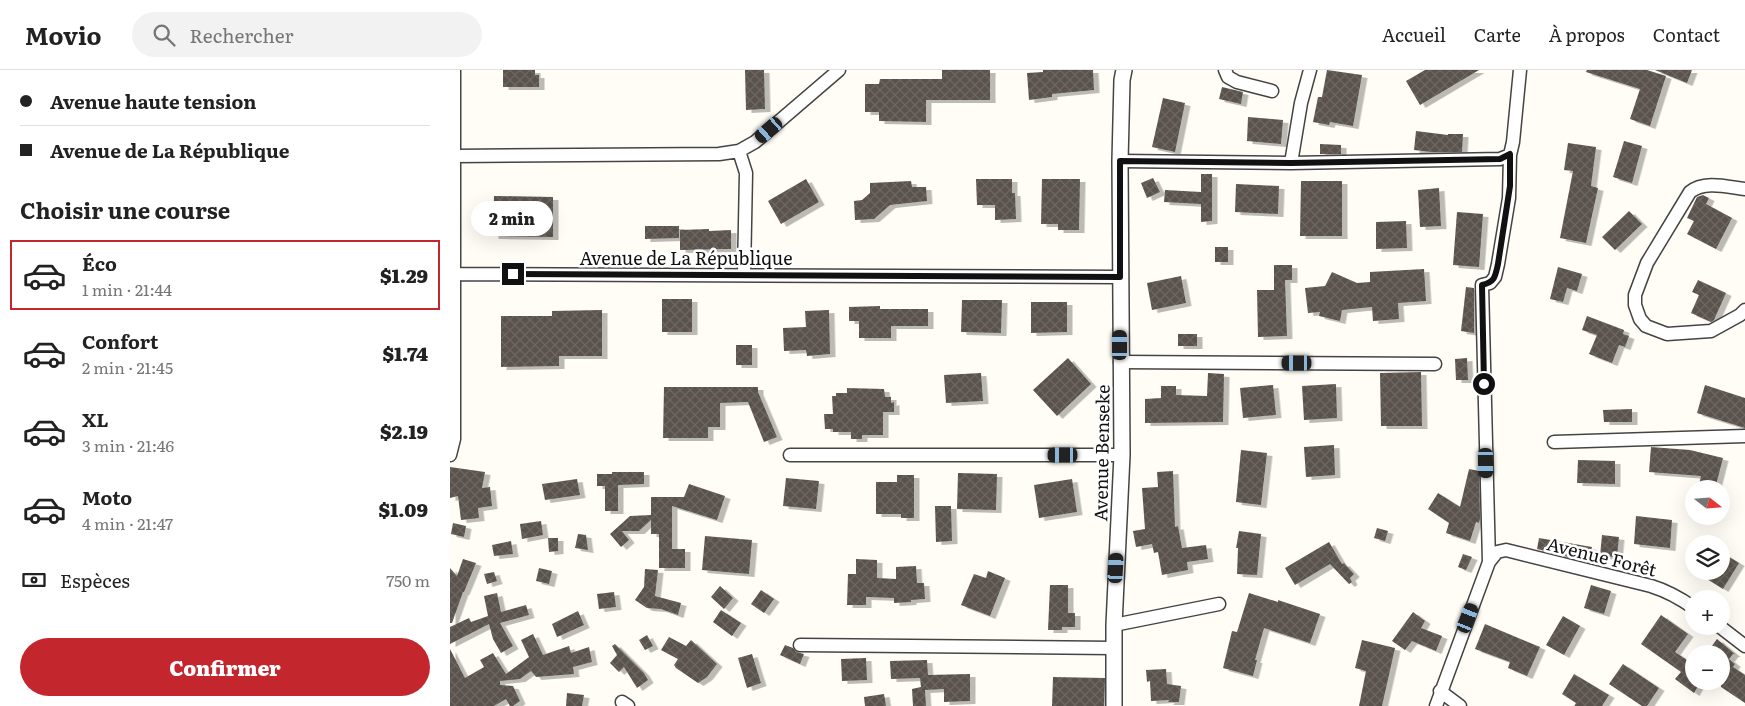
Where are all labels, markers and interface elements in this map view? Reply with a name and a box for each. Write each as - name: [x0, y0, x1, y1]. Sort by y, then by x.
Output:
- search box: [132, 12, 482, 57]
- text: Movio: [25, 17, 102, 52]
- icon: search: [150, 21, 178, 49]
- text: Rechercher: [190, 21, 293, 49]
- text: Accueil: [1382, 21, 1446, 48]
- text: Carte: [1474, 21, 1521, 48]
- text: À propos: [1549, 21, 1625, 48]
- text: Contact: [1653, 21, 1720, 48]
- text: Avenue haute tension: [50, 87, 256, 115]
- car: [752, 114, 785, 146]
- text: Avenue de La République: [50, 136, 290, 164]
- text: Choisir une course: [20, 193, 230, 226]
- callout: 2 min: [472, 202, 554, 236]
- text: 2 min: [489, 206, 535, 230]
- street label: Avenue de La République: [579, 244, 793, 271]
- text: Éco: [82, 249, 117, 277]
- icon: car: [22, 253, 67, 298]
- text: $1.29: [380, 261, 428, 289]
- route end: [502, 263, 524, 285]
- text: 1 min · 21:44: [82, 277, 172, 301]
- text: Confort: [82, 327, 158, 355]
- car: [1112, 330, 1127, 360]
- icon: car: [22, 331, 67, 376]
- text: $1.74: [382, 339, 428, 367]
- text: 2 min · 21:45: [82, 355, 173, 379]
- car: [1282, 356, 1312, 371]
- route start: [1473, 373, 1495, 395]
- street label: Avenue Benseke: [1086, 384, 1116, 522]
- text: XL: [82, 405, 109, 433]
- icon: car: [22, 409, 67, 454]
- text: $2.19: [380, 417, 428, 445]
- text: 3 min · 21:46: [82, 433, 174, 457]
- car: [1048, 448, 1078, 463]
- car: [1478, 448, 1493, 478]
- north arrow: [1685, 480, 1730, 525]
- map controls: [1685, 480, 1730, 690]
- text: Moto: [82, 483, 132, 511]
- icon: car: [22, 487, 67, 532]
- text: $1.09: [379, 495, 428, 523]
- text: 4 min · 21:47: [82, 511, 173, 535]
- street label: Avenue Forêt: [1544, 529, 1660, 583]
- button: layers: [1685, 535, 1730, 580]
- car: [1107, 553, 1124, 583]
- icon: cash: [20, 566, 48, 594]
- text: Espèces: [60, 566, 130, 594]
- text: 750 m: [386, 568, 430, 592]
- button: +: [1685, 590, 1730, 635]
- car: [1455, 601, 1480, 635]
- button: Confirmer: [20, 638, 430, 696]
- button: −: [1685, 645, 1730, 690]

